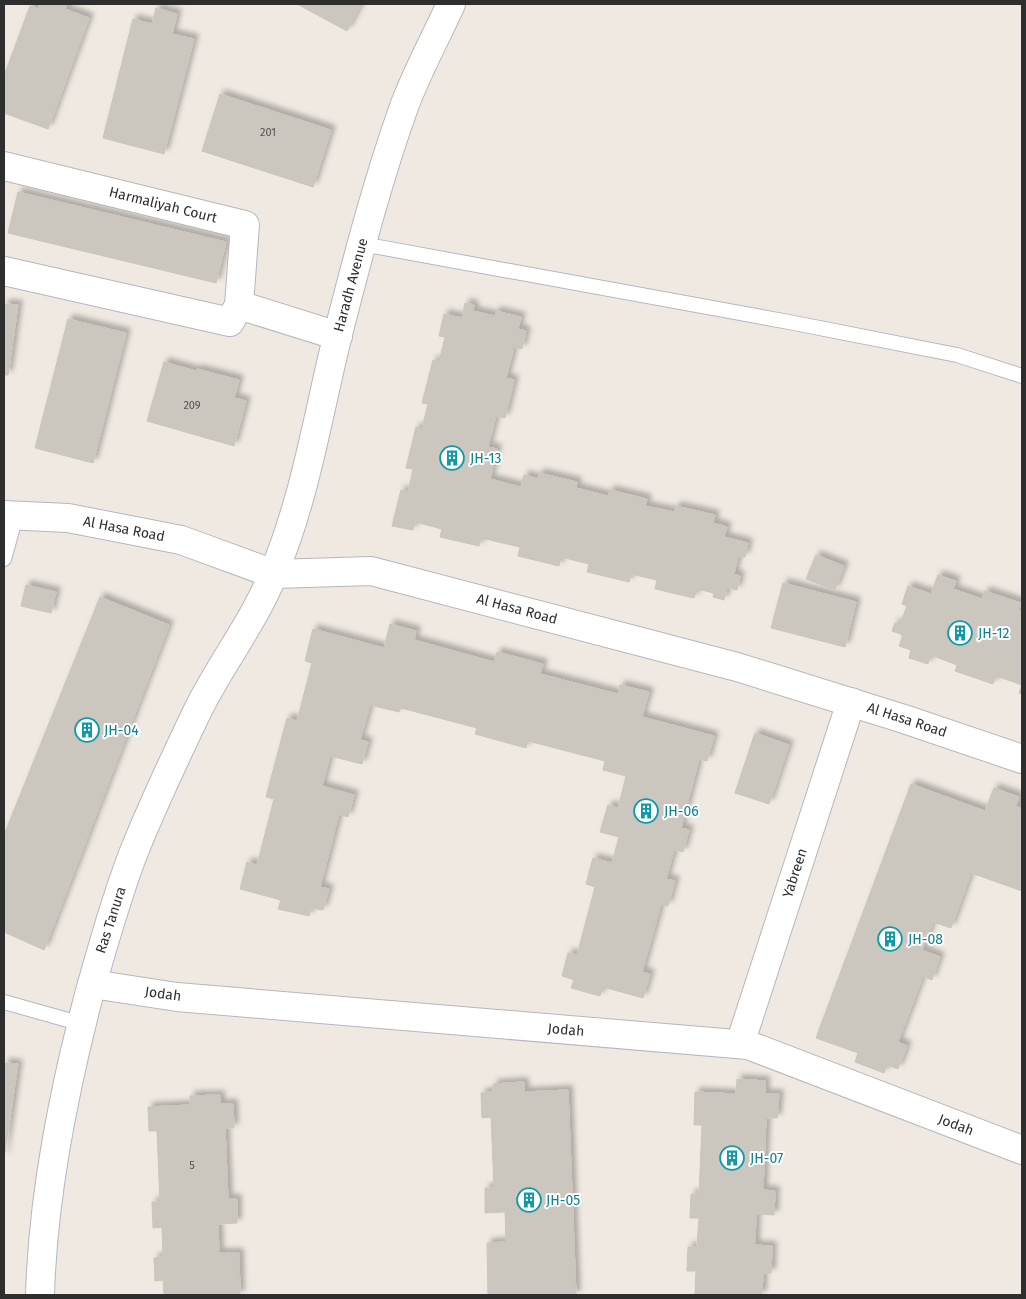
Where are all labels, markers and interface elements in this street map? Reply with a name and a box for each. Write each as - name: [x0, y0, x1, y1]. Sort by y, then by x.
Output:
- house number: 201: [260, 126, 276, 139]
- street label: Harmaliyah Court: [107, 183, 220, 227]
- street label: Haradh Avenue: [330, 236, 372, 334]
- house number: 209: [183, 399, 201, 412]
- building icon: JH-13: [439, 445, 465, 471]
- place label: JH-13: [470, 450, 502, 467]
- street label: Al Hasa Road: [82, 513, 166, 545]
- street label: Al Hasa Road: [475, 590, 559, 628]
- building icon: JH-12: [947, 620, 973, 646]
- place label: JH-12: [978, 625, 1010, 642]
- street label: Al Hasa Road: [865, 699, 949, 741]
- building icon: JH-04: [74, 717, 100, 743]
- place label: JH-04: [104, 722, 139, 739]
- building icon: JH-06: [633, 798, 659, 824]
- place label: JH-06: [664, 803, 699, 820]
- street label: Yabreen: [779, 846, 811, 900]
- street label: Ras Tanura: [92, 885, 130, 955]
- building icon: JH-08: [877, 926, 903, 952]
- place label: JH-08: [908, 931, 943, 948]
- street label: Jodah: [144, 983, 182, 1005]
- street label: Jodah: [547, 1020, 585, 1040]
- street label: Jodah: [936, 1110, 976, 1140]
- building icon: JH-07: [719, 1145, 745, 1171]
- place label: JH-07: [750, 1150, 783, 1167]
- house number: 5: [189, 1159, 195, 1172]
- building icon: JH-05: [516, 1187, 542, 1213]
- place label: JH-05: [546, 1192, 580, 1209]

